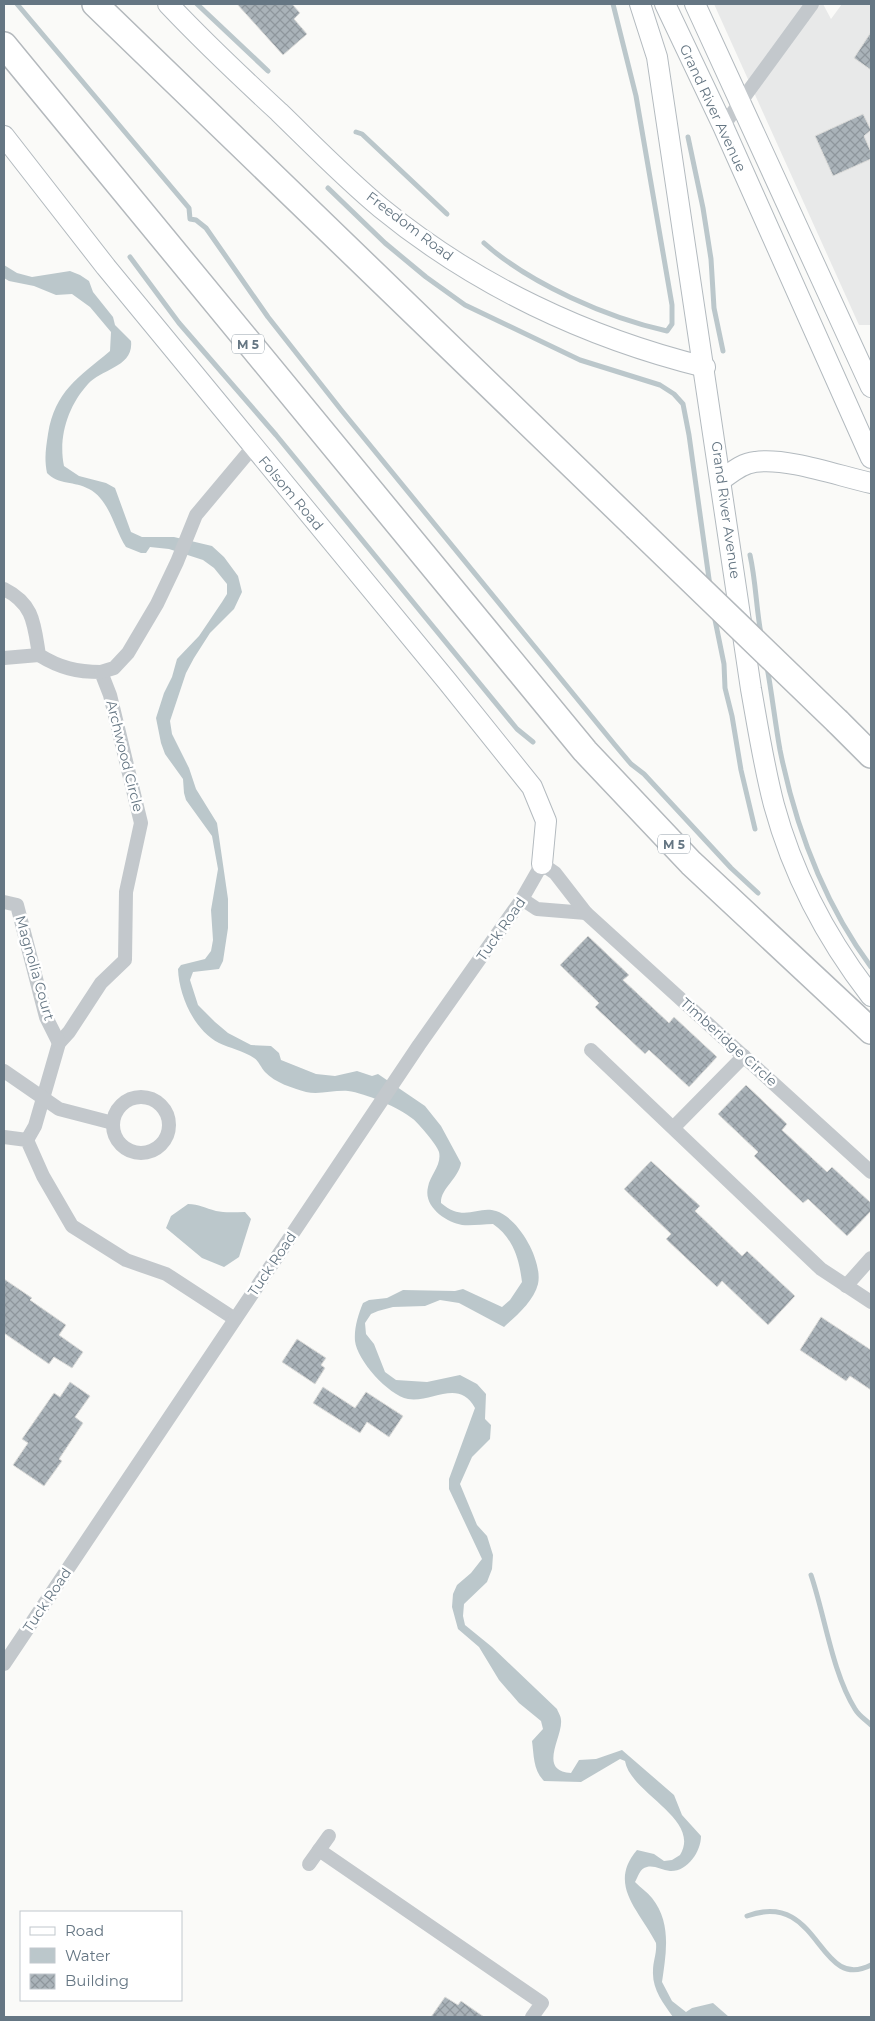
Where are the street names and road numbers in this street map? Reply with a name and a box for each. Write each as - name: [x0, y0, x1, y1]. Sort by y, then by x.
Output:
- street label: Grand River Avenue: [676, 41, 750, 175]
- street label: Freedom Road: [363, 187, 457, 265]
- road number: M 5: [232, 334, 264, 354]
- street label: Grand River Avenue: [707, 440, 745, 580]
- street label: Folsom Road: [255, 452, 327, 534]
- street label: Archwood Circle: [102, 698, 148, 814]
- road number: M 5: [658, 834, 690, 854]
- street label: Tuck Road: [472, 894, 530, 964]
- street label: Magnolia Court: [11, 913, 59, 1023]
- street label: Timberidge Circle: [677, 994, 781, 1090]
- street label: Tuck Road: [244, 1228, 300, 1300]
- street label: Tuck Road: [19, 1564, 75, 1636]

